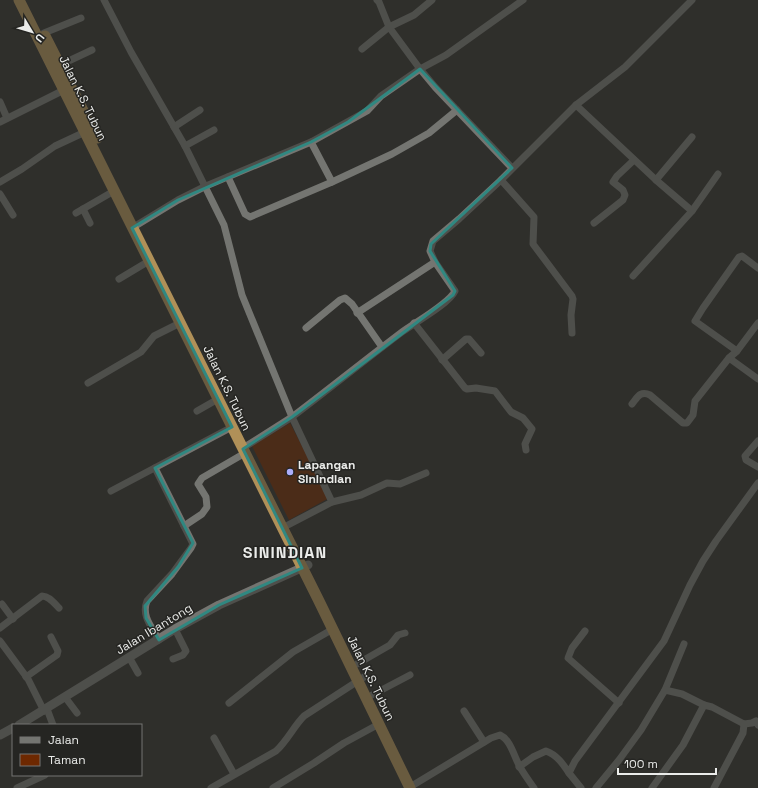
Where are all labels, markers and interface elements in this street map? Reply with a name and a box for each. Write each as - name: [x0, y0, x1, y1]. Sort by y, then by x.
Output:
- north arrow: [12, 12, 52, 52]
- text: U: [32, 31, 48, 45]
- street label: Jalan K.S. Tubun: [55, 53, 111, 143]
- street label: Jalan K.S. Tubun: [199, 343, 255, 433]
- place label: Lapangan Sinindian: [298, 457, 355, 487]
- marker: Lapangan Sinindian: [285, 467, 295, 477]
- district label: SININDIAN: [243, 542, 327, 563]
- street label: Jalan Ibantong: [113, 600, 195, 658]
- street label: Jalan K.S. Tubun: [343, 633, 399, 723]
- legend: [12, 724, 142, 776]
- text: Jalan: [48, 732, 79, 748]
- scale bar: [618, 750, 716, 776]
- text: Taman: [48, 752, 85, 768]
- text: 100 m: [624, 756, 658, 772]

